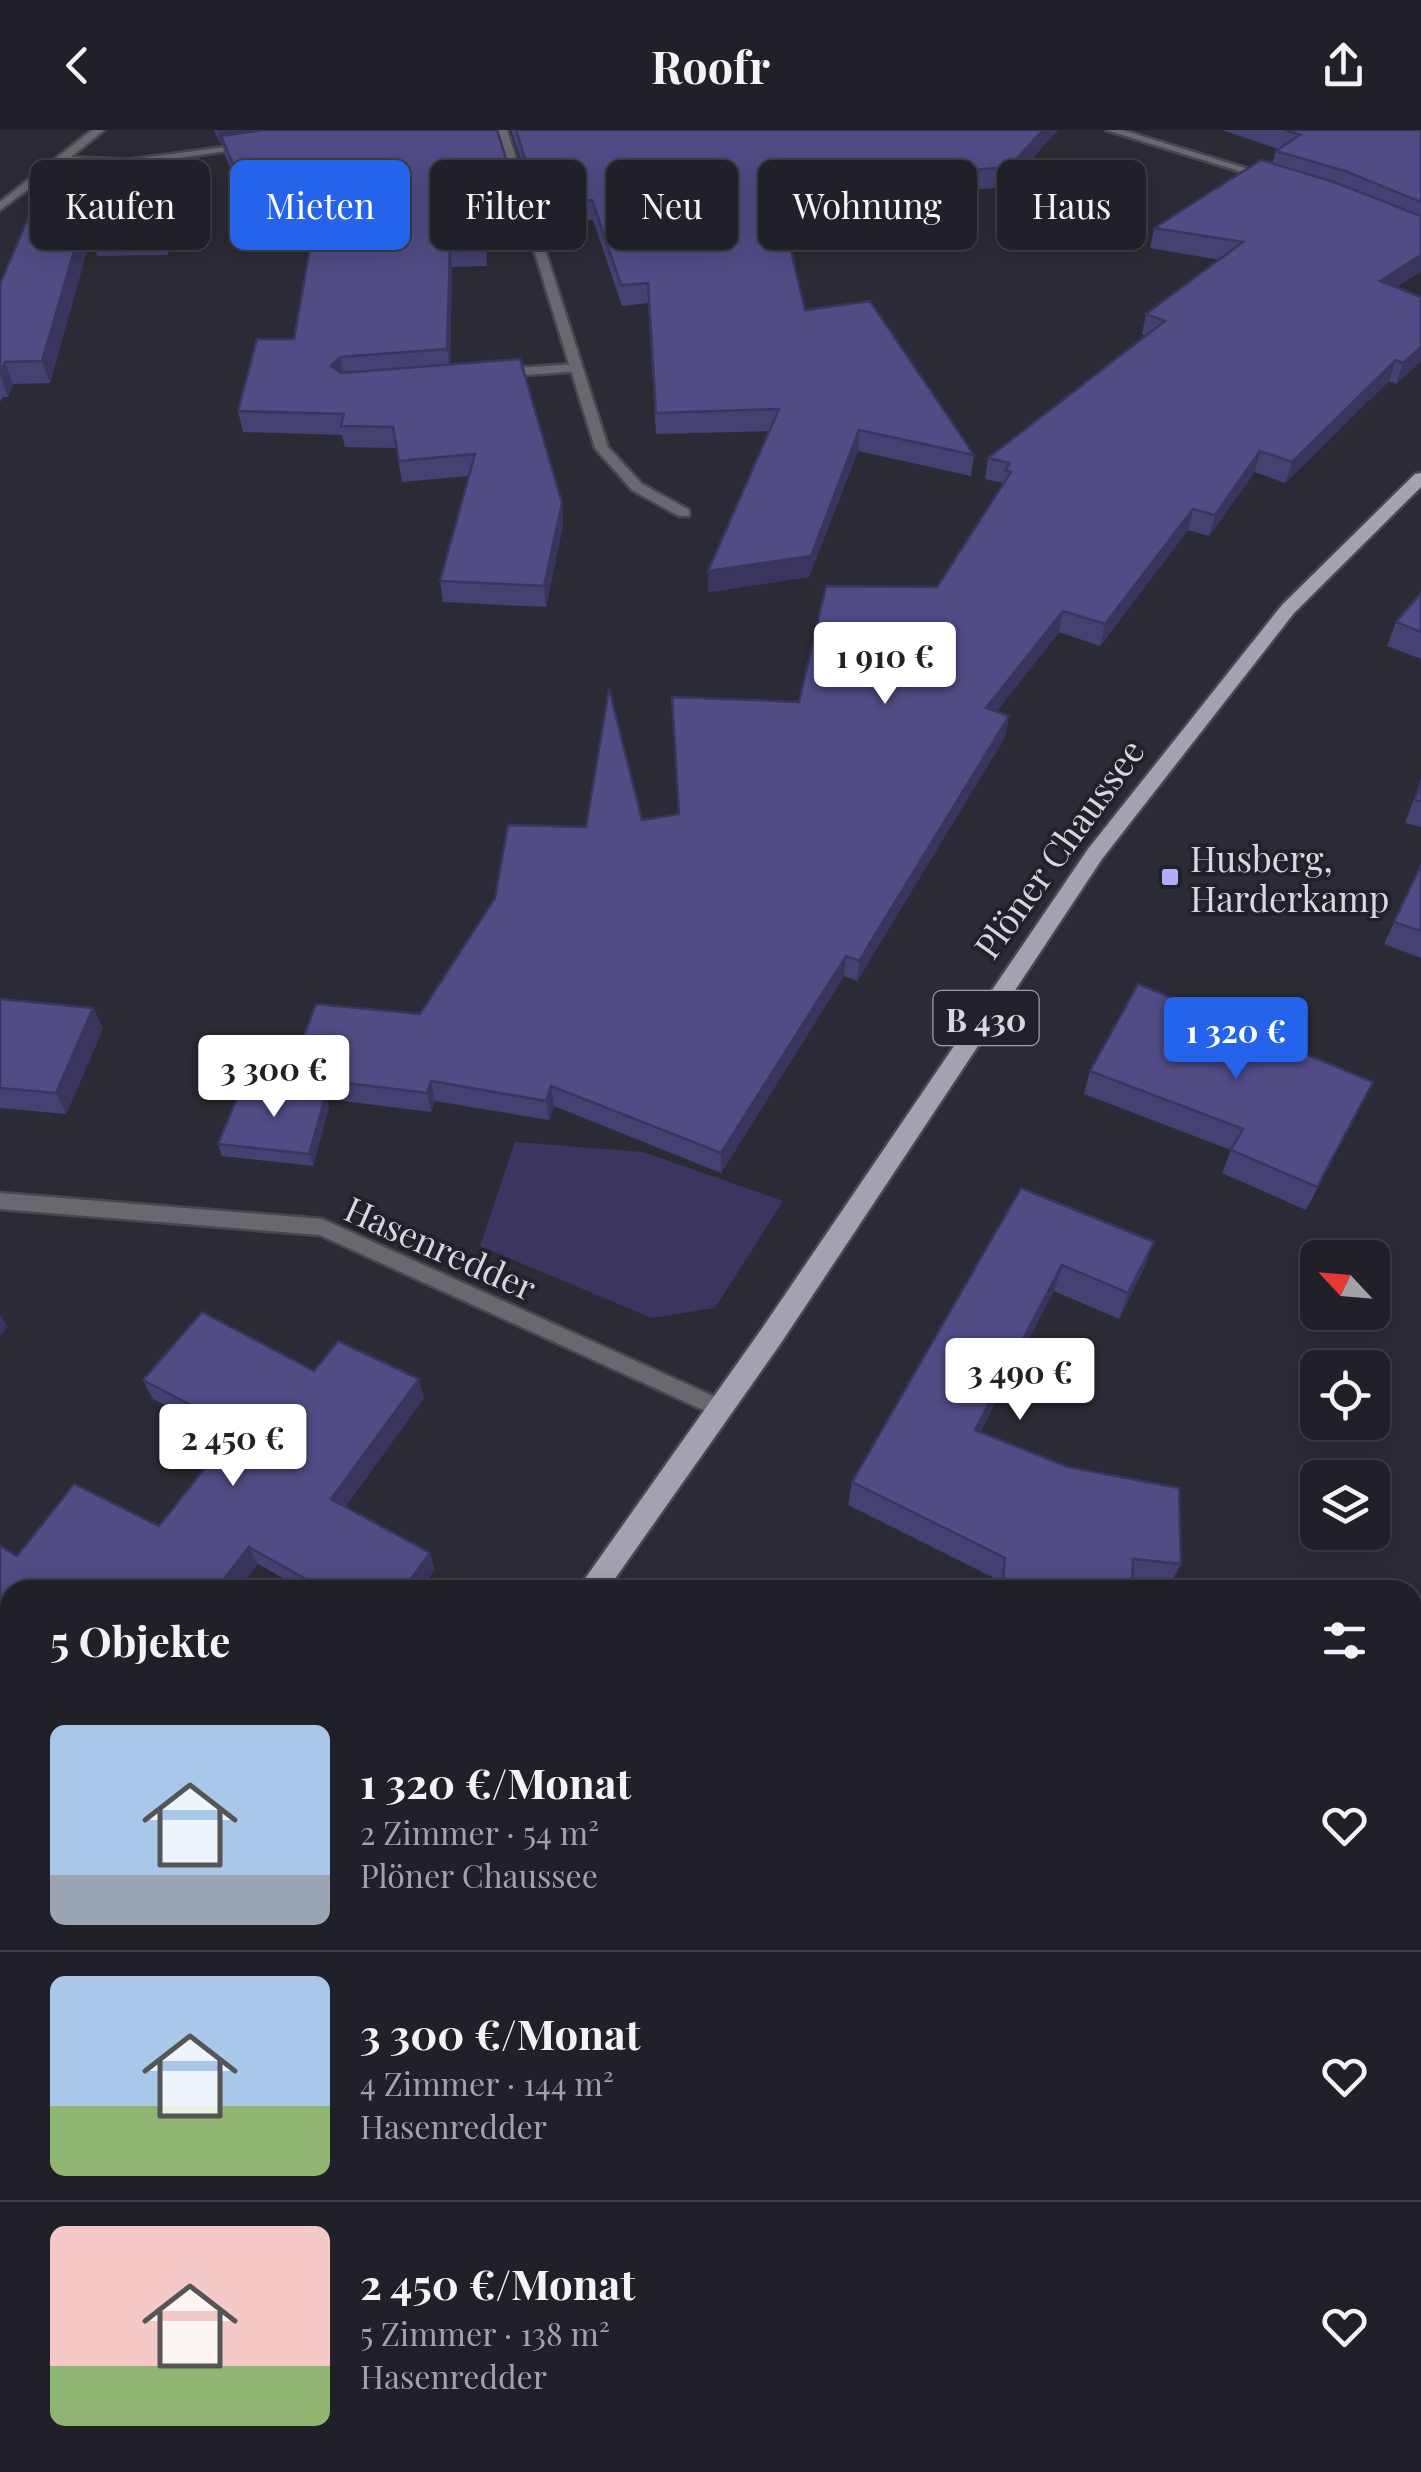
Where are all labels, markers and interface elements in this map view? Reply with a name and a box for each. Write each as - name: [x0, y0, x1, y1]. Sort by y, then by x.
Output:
- text: Roofr: [651, 35, 770, 95]
- icon: back: [50, 38, 105, 93]
- icon: share: [1316, 38, 1371, 93]
- chip: Kaufen: [30, 160, 210, 250]
- chip: Mieten: [230, 160, 410, 250]
- chip: Filter: [430, 160, 586, 250]
- chip: Neu: [606, 160, 738, 250]
- chip: Wohnung: [758, 160, 977, 250]
- chip: Haus: [997, 160, 1146, 250]
- pin: 1 910 €: [793, 622, 977, 707]
- text: 1 910 €: [836, 633, 934, 676]
- street label: Plöner Chaussee: [962, 729, 1154, 967]
- place label: Husberg, Harderkamp: [1190, 834, 1389, 921]
- marker: Husberg, Harderkamp: [1159, 866, 1181, 888]
- road number: B 430: [934, 991, 1038, 1045]
- pin: 1 320 €: [1144, 997, 1328, 1082]
- text: 1 320 €: [1186, 1008, 1286, 1051]
- pin: 3 300 €: [182, 1035, 366, 1120]
- text: 3 300 €: [220, 1046, 328, 1089]
- street label: Hasenredder: [338, 1184, 544, 1310]
- north arrow: [1300, 1240, 1390, 1330]
- map controls: [1300, 1240, 1390, 1550]
- pin: 3 490 €: [928, 1338, 1112, 1423]
- text: 3 490 €: [967, 1349, 1073, 1392]
- button: locate: [1300, 1350, 1390, 1440]
- pin: 2 450 €: [141, 1404, 325, 1489]
- text: 2 450 €: [181, 1415, 285, 1458]
- button: layers: [1300, 1460, 1390, 1550]
- text: 5 Objekte: [50, 1612, 230, 1668]
- icon: filters: [1317, 1613, 1372, 1668]
- text: 1 320 €/Monat: [360, 1754, 631, 1810]
- icon: home: [130, 1765, 250, 1885]
- icon: heart: [1317, 1798, 1372, 1853]
- text: 2 Zimmer · 54 m²: [360, 1810, 599, 1853]
- text: Plöner Chaussee: [360, 1853, 598, 1896]
- text: 3 300 €/Monat: [360, 2005, 641, 2061]
- icon: home: [130, 2016, 250, 2136]
- icon: heart: [1317, 2049, 1372, 2104]
- text: 4 Zimmer · 144 m²: [360, 2061, 614, 2104]
- text: Hasenredder: [360, 2104, 547, 2147]
- text: 2 450 €/Monat: [360, 2255, 635, 2311]
- icon: home: [130, 2266, 250, 2386]
- icon: heart: [1317, 2299, 1372, 2354]
- text: 5 Zimmer · 138 m²: [360, 2311, 610, 2354]
- text: Hasenredder: [360, 2354, 547, 2397]

